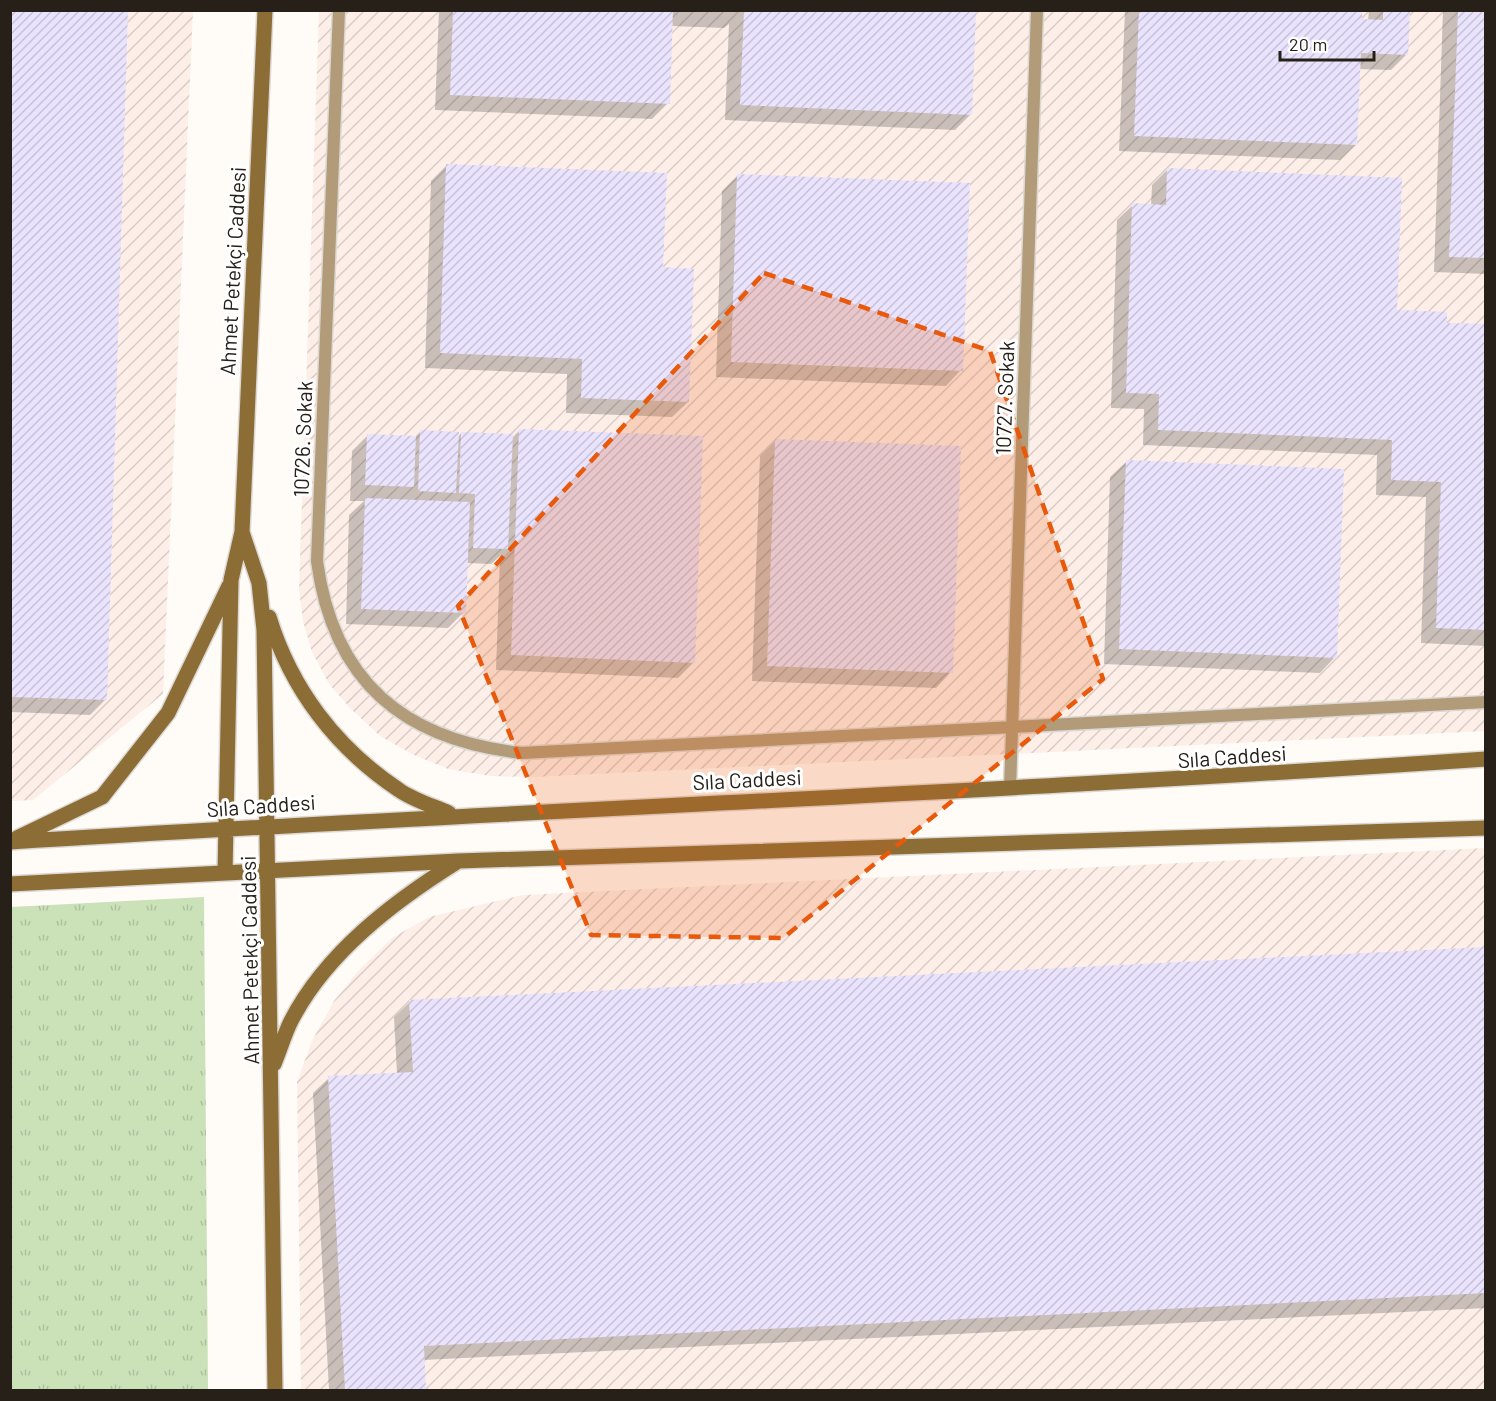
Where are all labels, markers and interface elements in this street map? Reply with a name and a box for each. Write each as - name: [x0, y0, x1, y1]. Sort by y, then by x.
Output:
- scale bar: [1280, 24, 1374, 62]
- text: 20 m: [1289, 33, 1327, 55]
- street label: Ahmet Petekçi Caddesi: [214, 166, 250, 376]
- street label: 10727. Sokak: [990, 340, 1018, 456]
- street label: 10726. Sokak: [287, 380, 317, 498]
- street label: Sıla Caddesi: [1177, 740, 1287, 772]
- street label: Sıla Caddesi: [692, 764, 802, 794]
- street label: Sıla Caddesi: [206, 789, 316, 821]
- street label: Ahmet Petekçi Caddesi: [235, 855, 263, 1065]

